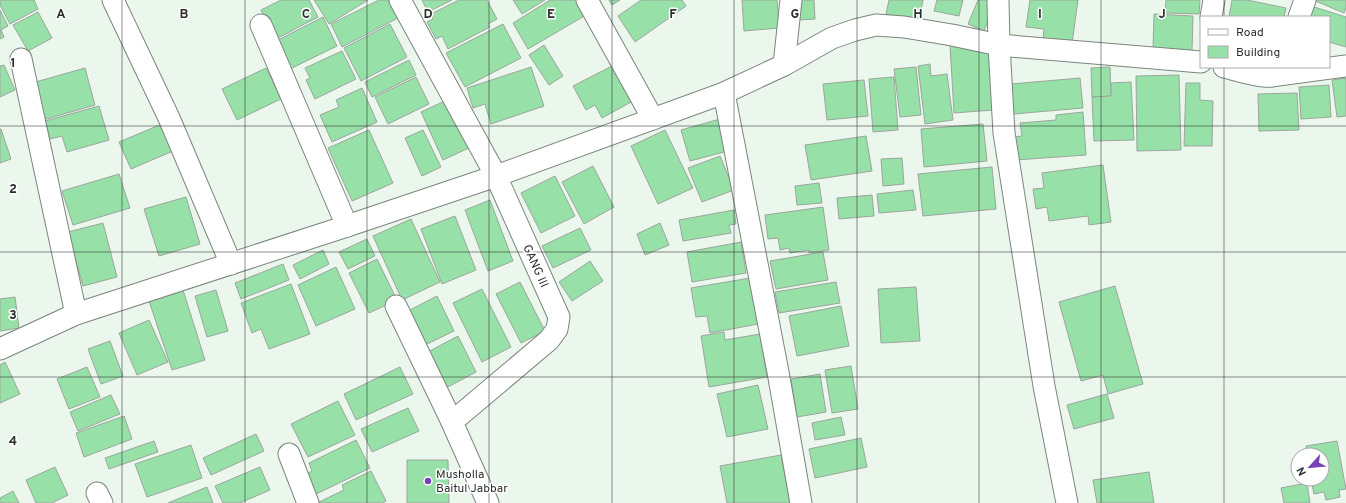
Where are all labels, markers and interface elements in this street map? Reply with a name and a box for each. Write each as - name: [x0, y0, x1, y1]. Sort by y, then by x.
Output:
- text: A: [56, 7, 66, 23]
- text: B: [180, 7, 189, 23]
- text: C: [302, 7, 310, 23]
- text: D: [423, 7, 433, 23]
- text: E: [547, 7, 555, 23]
- text: F: [669, 7, 677, 23]
- text: G: [791, 7, 800, 23]
- text: H: [913, 7, 923, 23]
- text: I: [1038, 7, 1042, 23]
- text: J: [1158, 7, 1166, 23]
- legend: [1200, 16, 1330, 68]
- text: Road: [1236, 25, 1264, 41]
- text: Building: [1236, 45, 1280, 61]
- text: 1: [10, 56, 16, 72]
- text: 2: [9, 182, 17, 198]
- street label: GANG III: [519, 242, 552, 290]
- text: 3: [9, 308, 17, 324]
- text: 4: [9, 434, 17, 450]
- north arrow: [1290, 447, 1330, 487]
- text: N: [1294, 464, 1310, 478]
- place label: Musholla Baitul Jabbar: [436, 467, 508, 497]
- marker: Musholla Baitul Jabbar: [423, 476, 433, 486]

